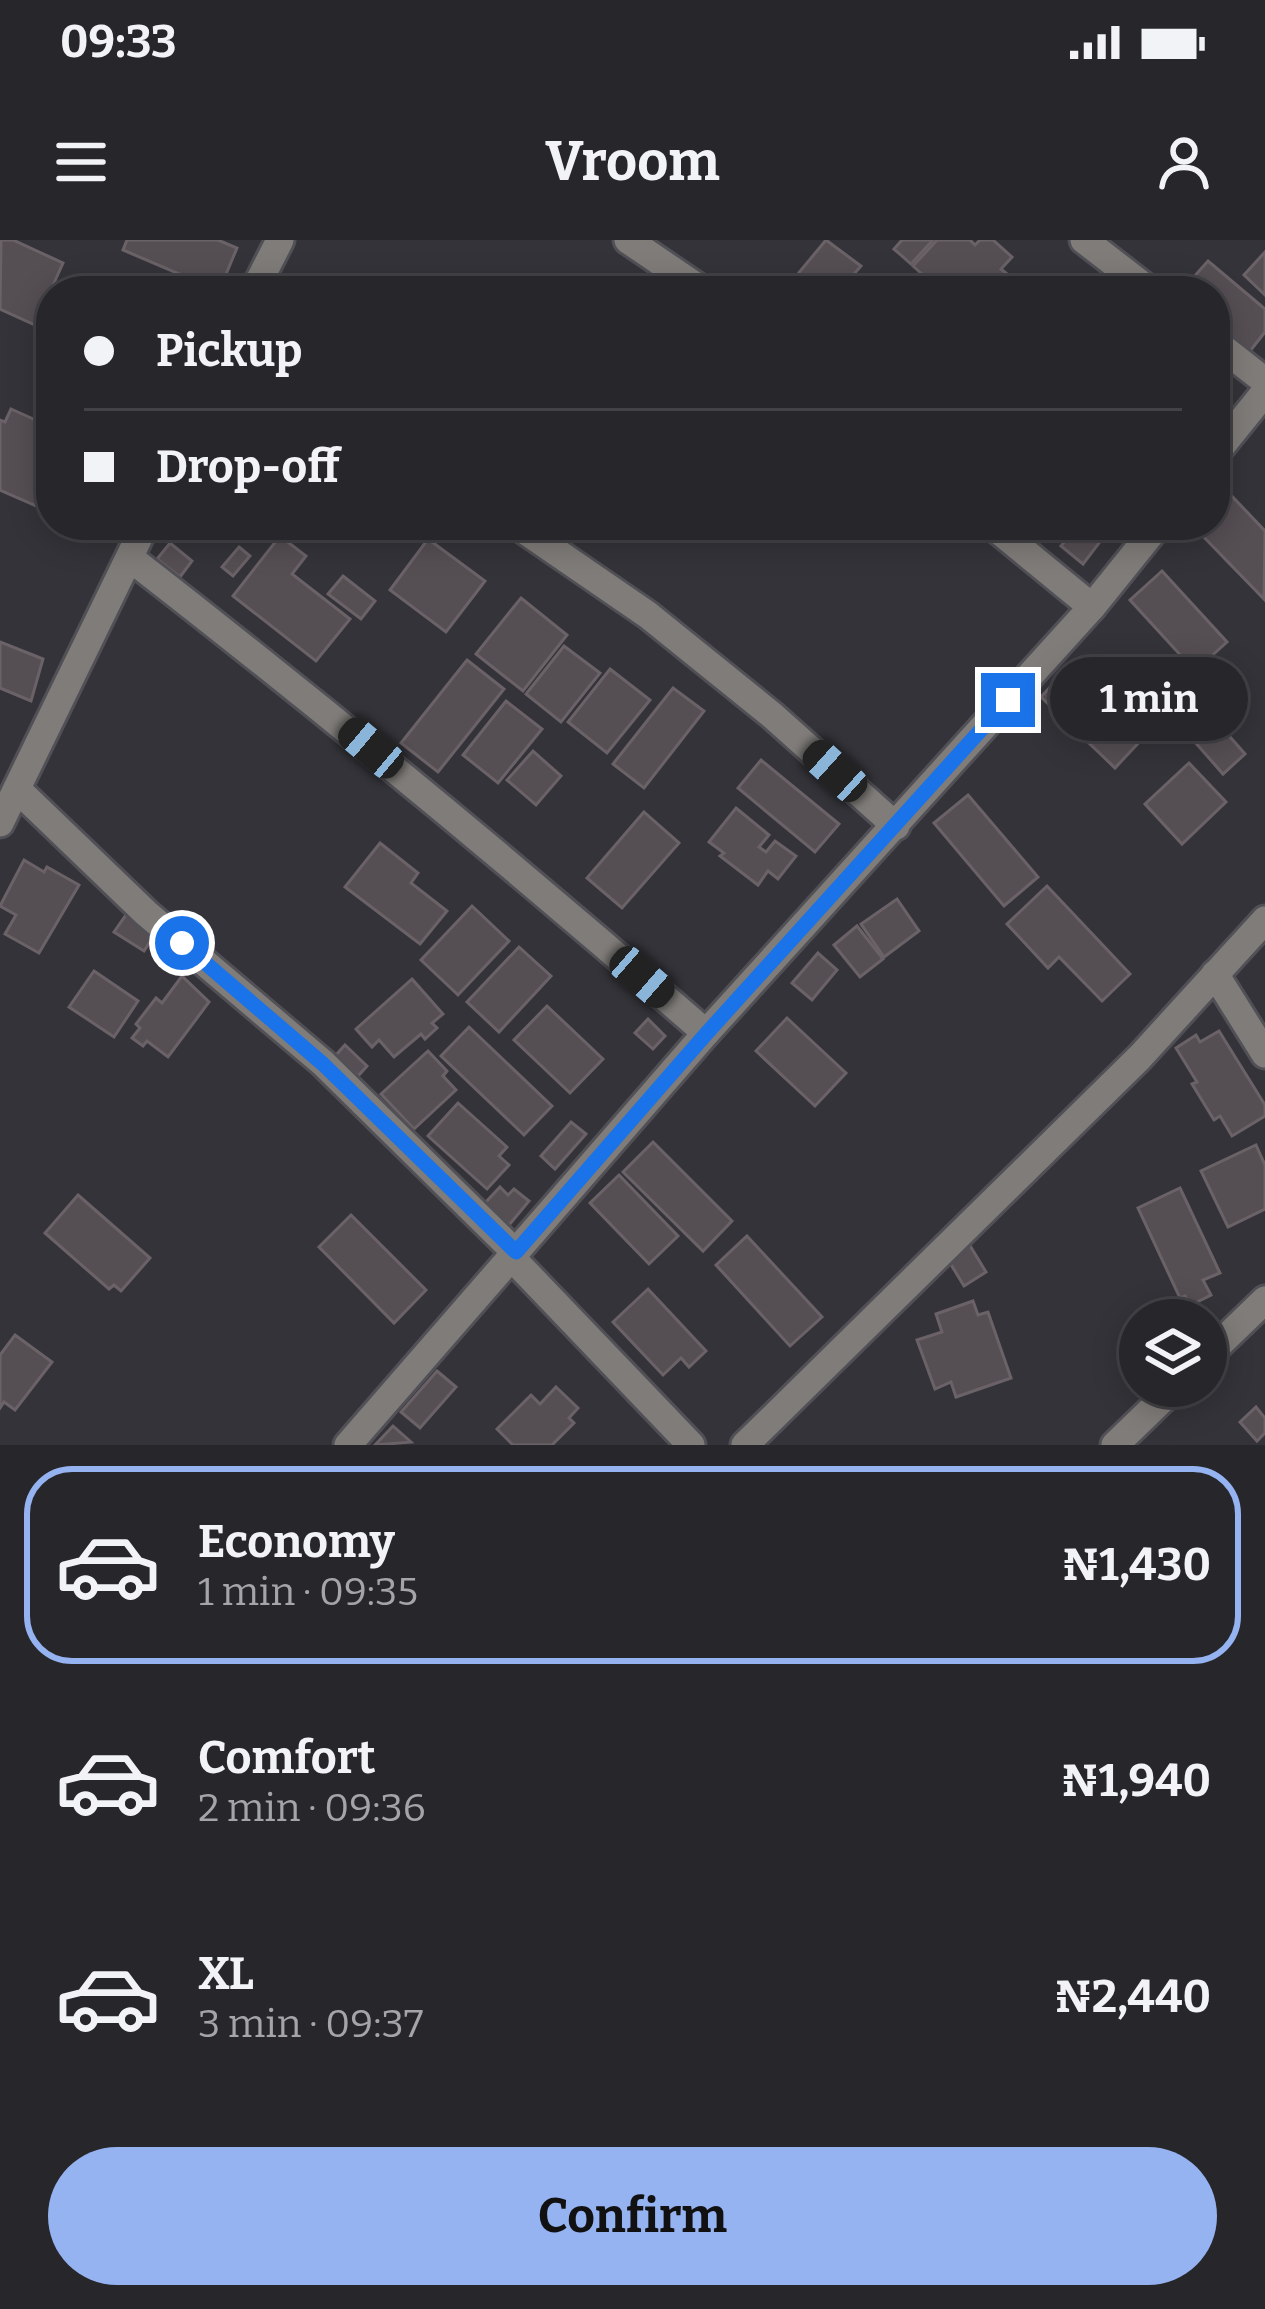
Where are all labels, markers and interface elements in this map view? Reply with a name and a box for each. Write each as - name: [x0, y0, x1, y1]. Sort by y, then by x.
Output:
- text: 09:33: [60, 15, 177, 69]
- icon: menu: [48, 129, 114, 195]
- icon: person: [1151, 129, 1217, 195]
- text: Vroom: [545, 130, 720, 194]
- text: Pickup: [156, 324, 302, 378]
- text: Drop-off: [156, 440, 340, 494]
- callout: 1 min: [1050, 658, 1248, 742]
- route end: [981, 673, 1035, 727]
- text: 1 min: [1100, 676, 1198, 722]
- car: [332, 711, 410, 785]
- car: [796, 734, 874, 808]
- route start: [155, 916, 209, 970]
- car: [603, 940, 681, 1014]
- map controls: [1119, 1299, 1227, 1407]
- button: layers: [1119, 1299, 1227, 1407]
- icon: car: [54, 1511, 162, 1619]
- text: Economy: [198, 1515, 395, 1569]
- text: ₦1,430: [1062, 1538, 1211, 1592]
- text: 1 min · 09:35: [198, 1569, 418, 1615]
- icon: car: [54, 1727, 162, 1835]
- text: Comfort: [198, 1731, 376, 1785]
- text: ₦1,940: [1061, 1754, 1211, 1808]
- text: 2 min · 09:36: [198, 1785, 426, 1831]
- icon: car: [54, 1943, 162, 2051]
- text: XL: [198, 1947, 254, 2001]
- text: ₦2,440: [1054, 1970, 1211, 2024]
- text: 3 min · 09:37: [198, 2001, 423, 2047]
- button: Confirm: [48, 2147, 1217, 2285]

